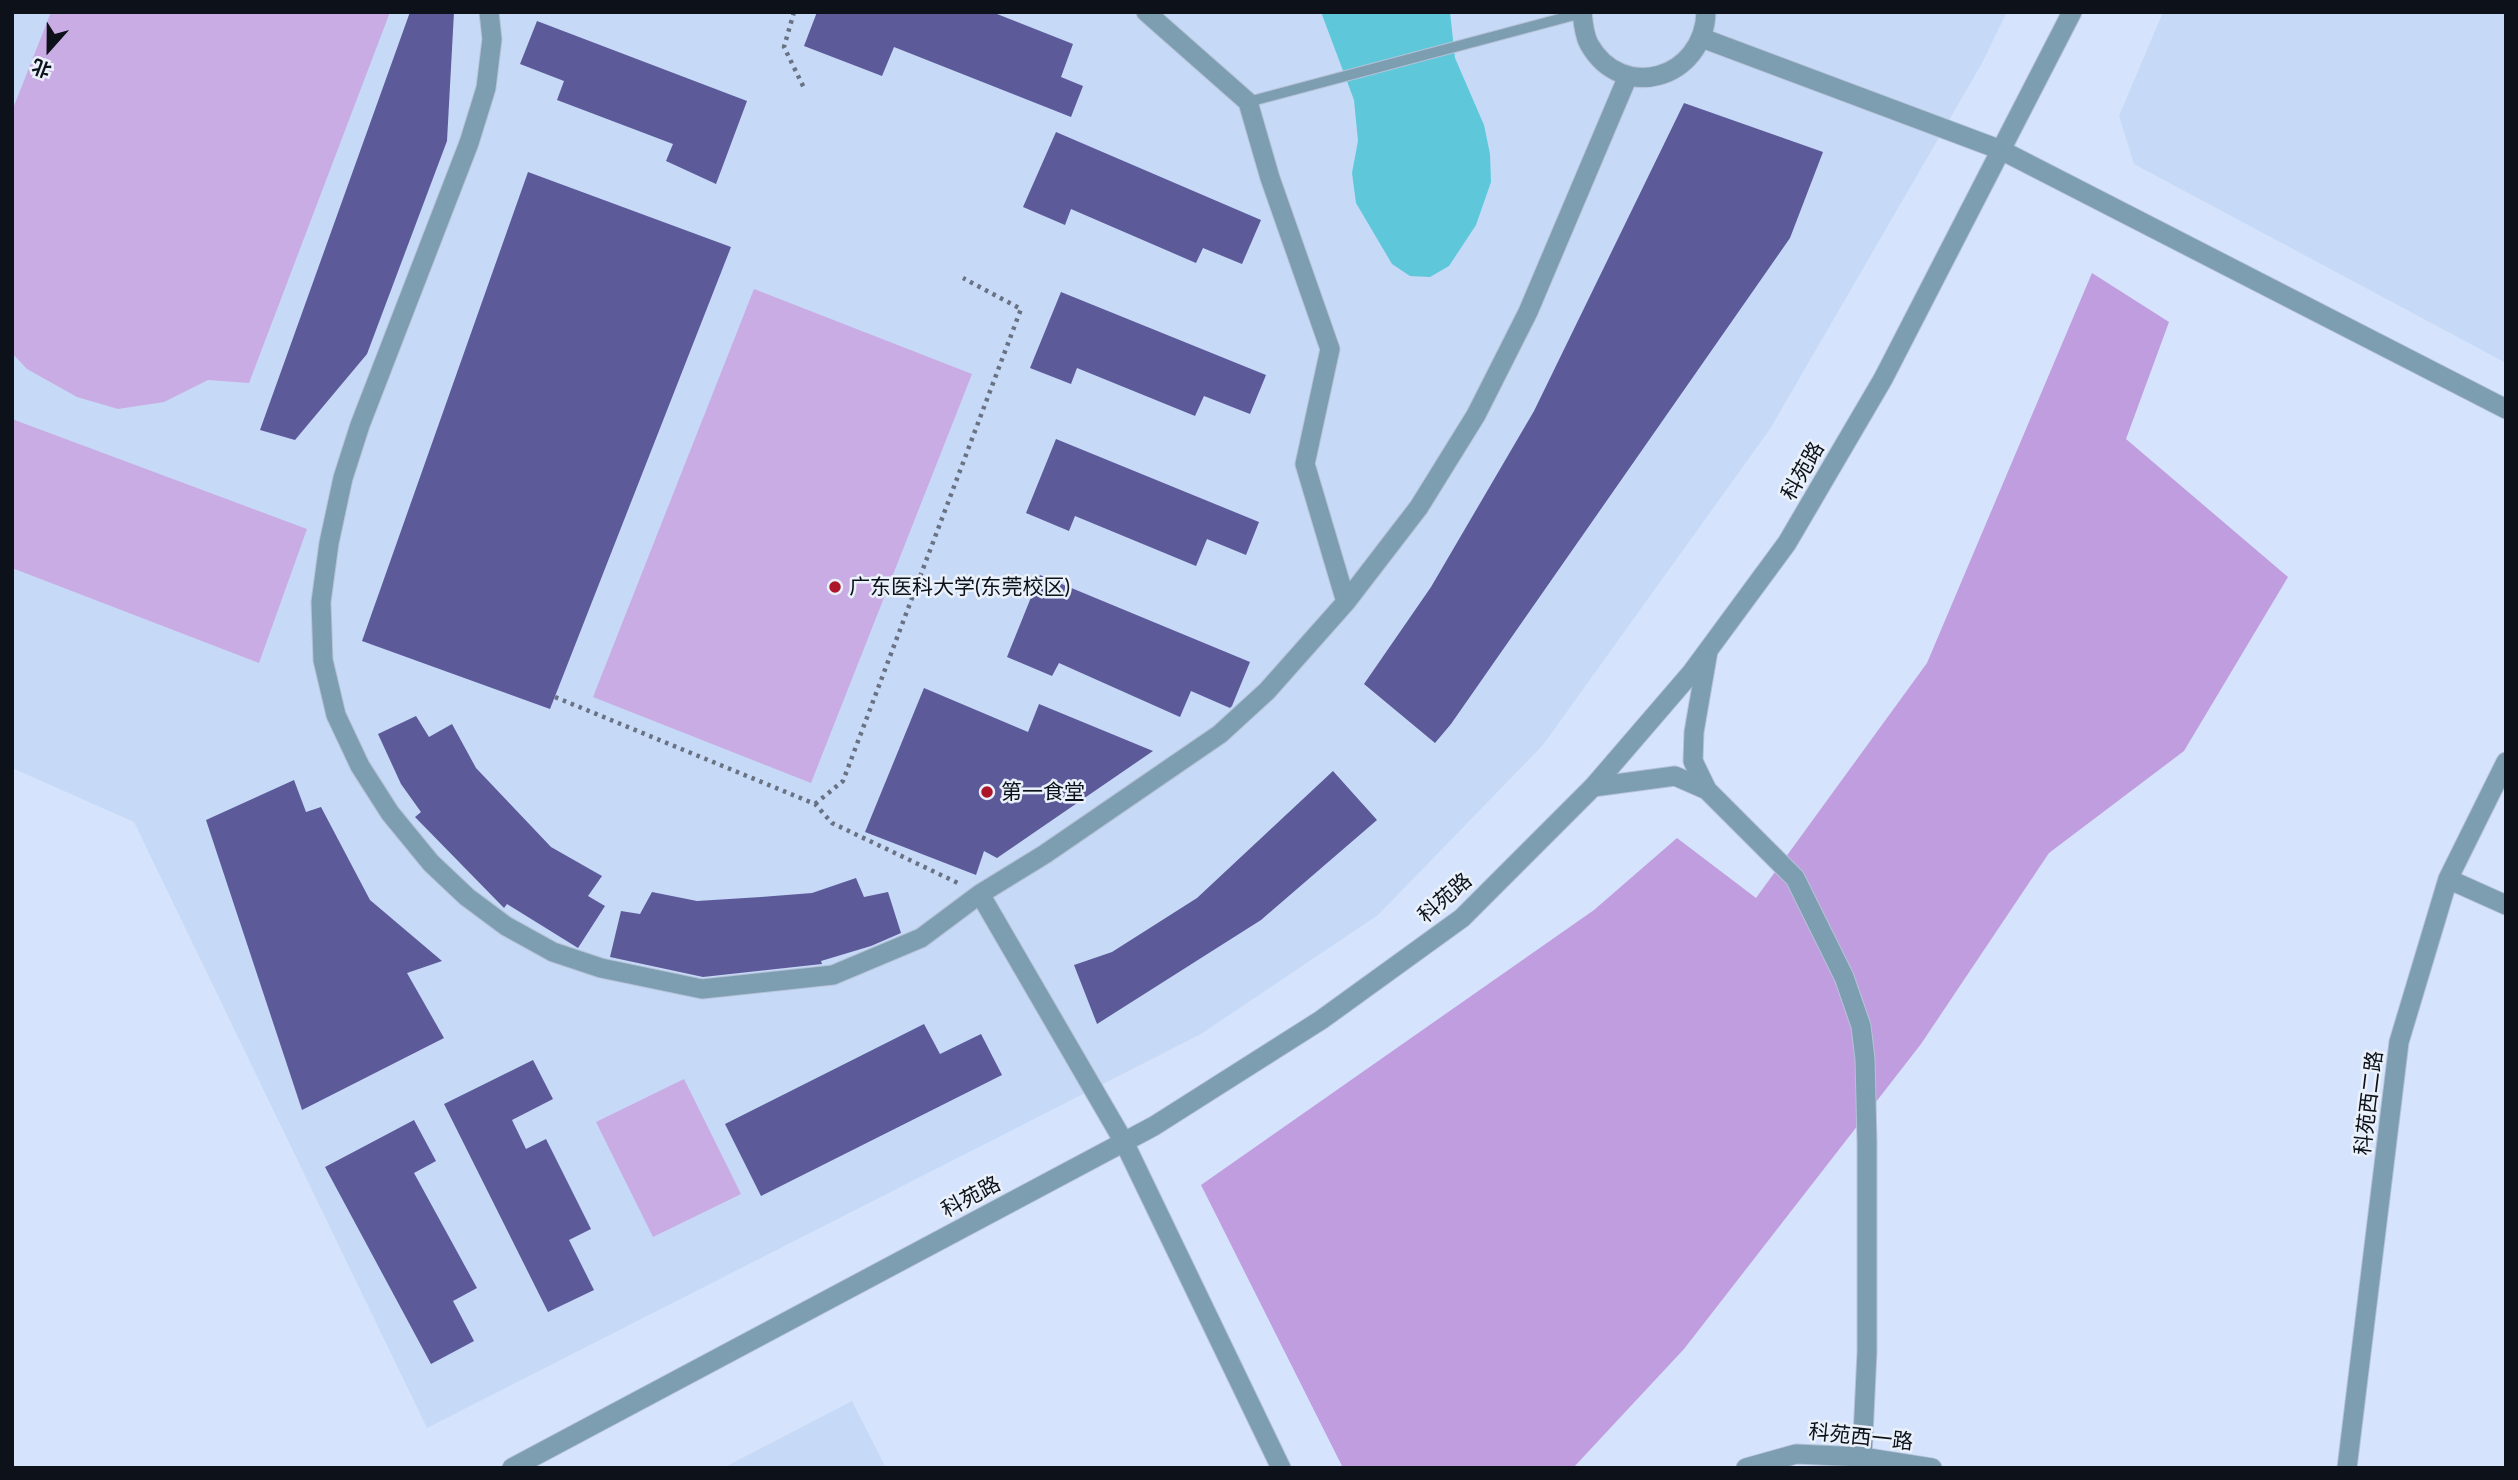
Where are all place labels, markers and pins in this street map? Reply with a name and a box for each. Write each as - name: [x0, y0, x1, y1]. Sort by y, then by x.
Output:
- place label: 广东医科大学(东莞校区): [849, 574, 1070, 600]
- marker: 广东医科大学(东莞校区): [827, 579, 843, 595]
- place label: 第一食堂: [1001, 779, 1085, 805]
- marker: 第一食堂: [979, 784, 995, 800]

